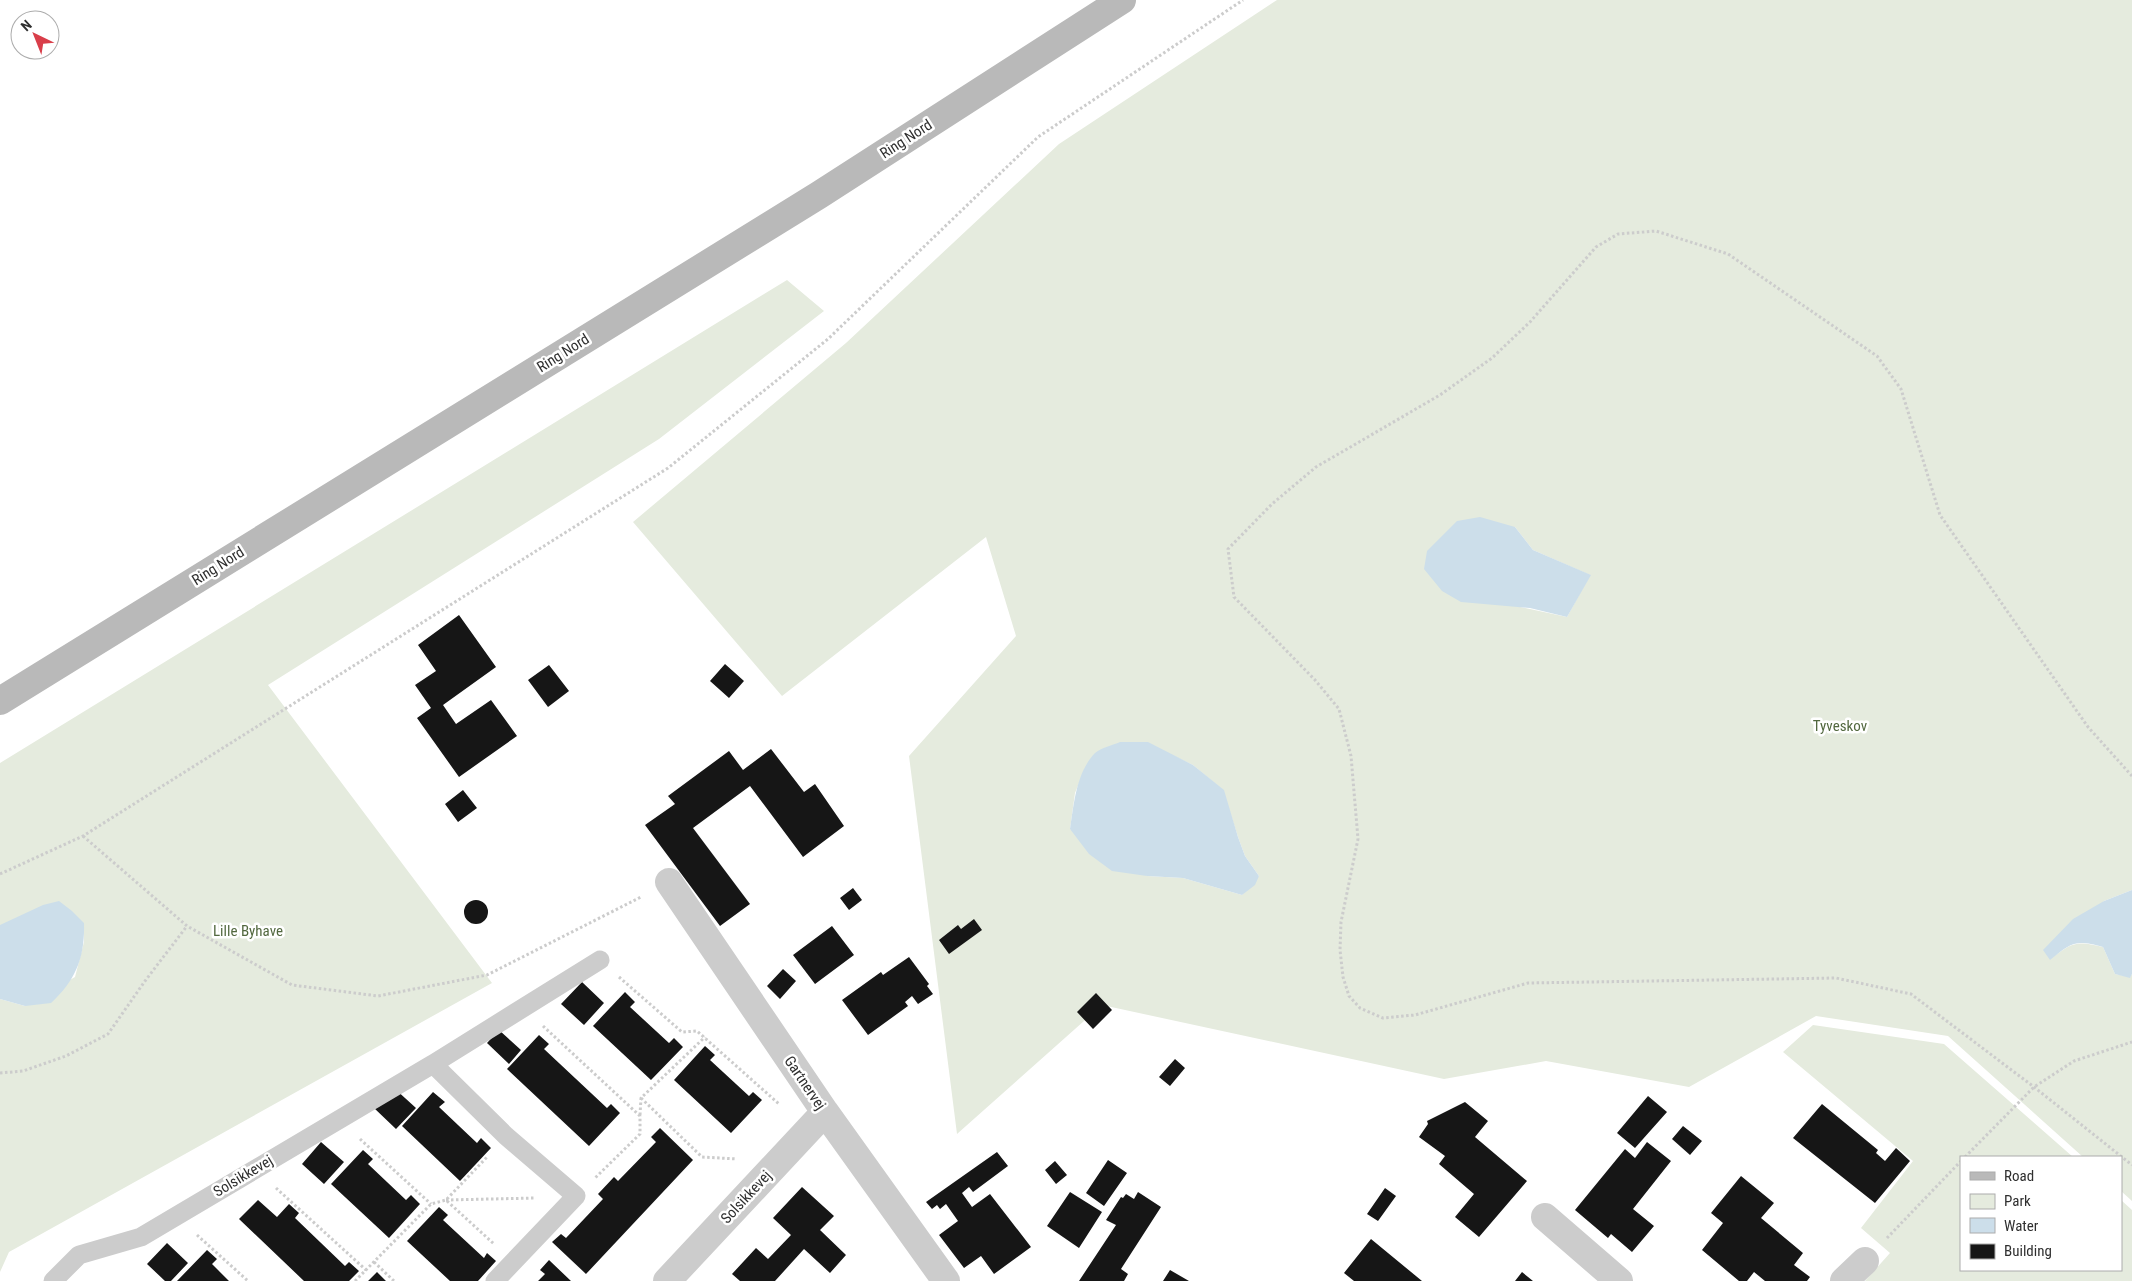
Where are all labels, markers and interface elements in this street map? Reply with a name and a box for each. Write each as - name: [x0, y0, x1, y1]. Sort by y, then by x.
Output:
- north arrow: [10, 10, 60, 60]
- text: N: [18, 17, 35, 34]
- street label: Ring Nord: [877, 116, 935, 162]
- street label: Ring Nord: [534, 330, 592, 376]
- street label: Ring Nord: [189, 543, 247, 589]
- park label: Tyveskov: [1813, 717, 1868, 735]
- park label: Lille Byhave: [213, 922, 283, 940]
- street label: Gartnervej: [780, 1053, 830, 1113]
- street label: Solsikkevej: [210, 1151, 276, 1201]
- legend: [1960, 1156, 2122, 1271]
- street label: Solsikkevej: [717, 1167, 775, 1227]
- text: Road: [2004, 1167, 2034, 1185]
- text: Park: [2004, 1192, 2031, 1210]
- text: Water: [2004, 1217, 2039, 1235]
- text: Building: [2004, 1242, 2052, 1260]

